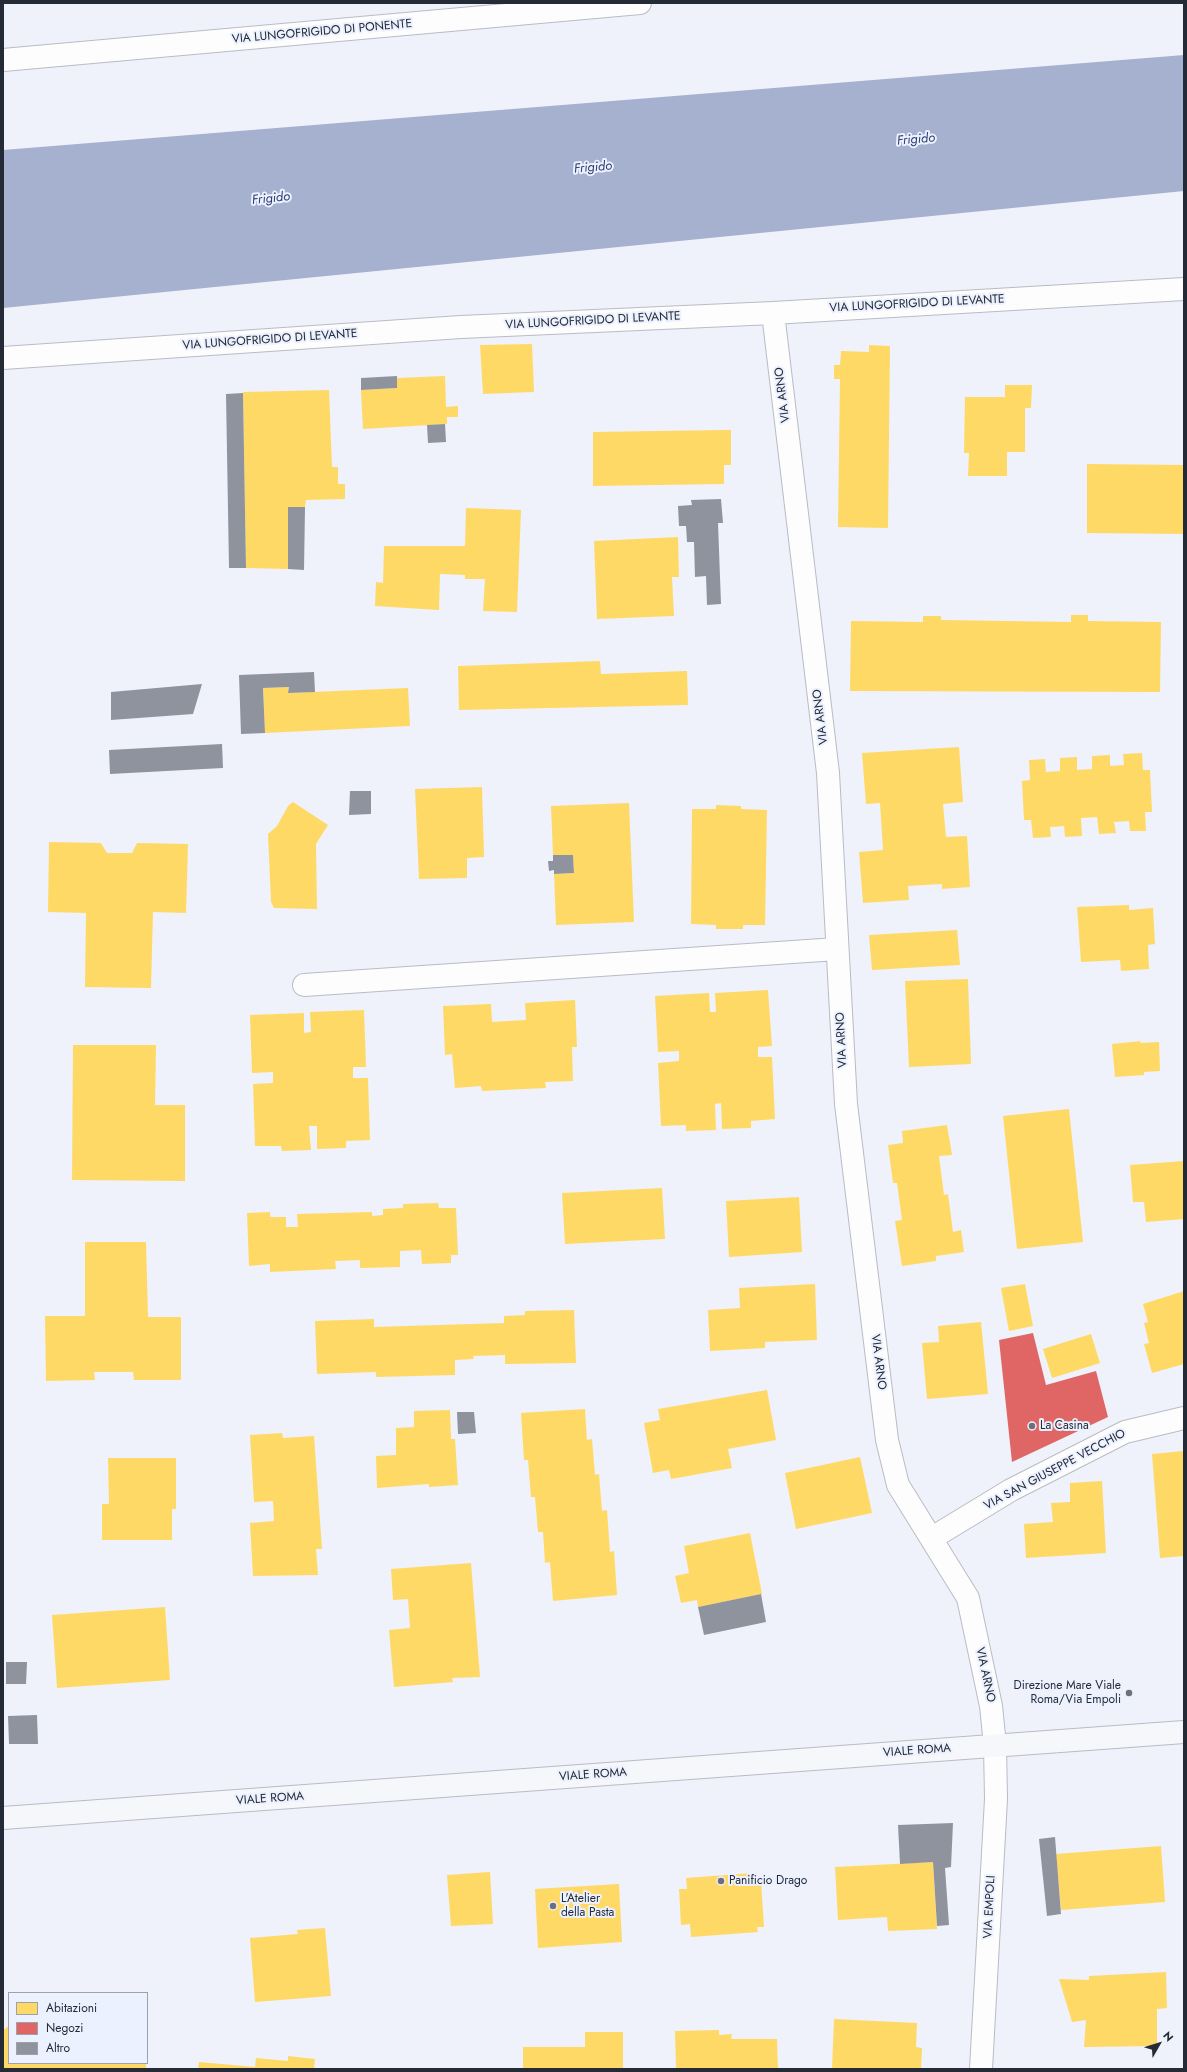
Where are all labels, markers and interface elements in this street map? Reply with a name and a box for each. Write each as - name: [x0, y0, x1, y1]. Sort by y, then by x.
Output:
- street label: VIA LUNGOFRIGIDO DI PONENTE: [231, 17, 413, 47]
- water label: Frigido: [896, 131, 936, 149]
- water label: Frigido: [573, 159, 613, 177]
- water label: Frigido: [251, 189, 291, 209]
- street label: VIA LUNGOFRIGIDO DI LEVANTE: [829, 292, 1005, 316]
- street label: VIA LUNGOFRIGIDO DI LEVANTE: [505, 309, 681, 333]
- street label: VIA LUNGOFRIGIDO DI LEVANTE: [182, 327, 358, 353]
- street label: VIA ARNO: [772, 366, 794, 424]
- street label: VIA ARNO: [810, 688, 832, 746]
- street label: VIA ARNO: [833, 1012, 851, 1068]
- street label: VIA ARNO: [867, 1333, 889, 1391]
- place label: La Casina: [1040, 1419, 1089, 1433]
- marker: La Casina: [1027, 1421, 1037, 1431]
- street label: VIA SAN GIUSEPPE VECCHIO: [982, 1427, 1128, 1513]
- street label: VIA ARNO: [972, 1646, 998, 1704]
- place label: Direzione Mare Viale Roma/Via Empoli: [1014, 1679, 1121, 1707]
- marker: Direzione Mare Viale Roma/Via Empoli: [1124, 1688, 1134, 1698]
- street label: VIALE ROMA: [882, 1741, 952, 1761]
- street label: VIALE ROMA: [558, 1765, 628, 1785]
- street label: VIALE ROMA: [235, 1789, 305, 1809]
- place label: Panificio Drago: [729, 1874, 807, 1888]
- street label: VIA EMPOLI: [981, 1875, 999, 1939]
- marker: Panificio Drago: [716, 1876, 726, 1886]
- place label: L'Atelier della Pasta: [561, 1892, 614, 1920]
- marker: L'Atelier della Pasta: [548, 1901, 558, 1911]
- legend: [8, 1992, 148, 2064]
- text: Abitazioni: [46, 1999, 97, 2017]
- text: Negozi: [46, 2019, 83, 2037]
- north arrow: [1139, 2024, 1179, 2064]
- text: N: [1159, 2028, 1177, 2045]
- text: Altro: [46, 2039, 70, 2057]

